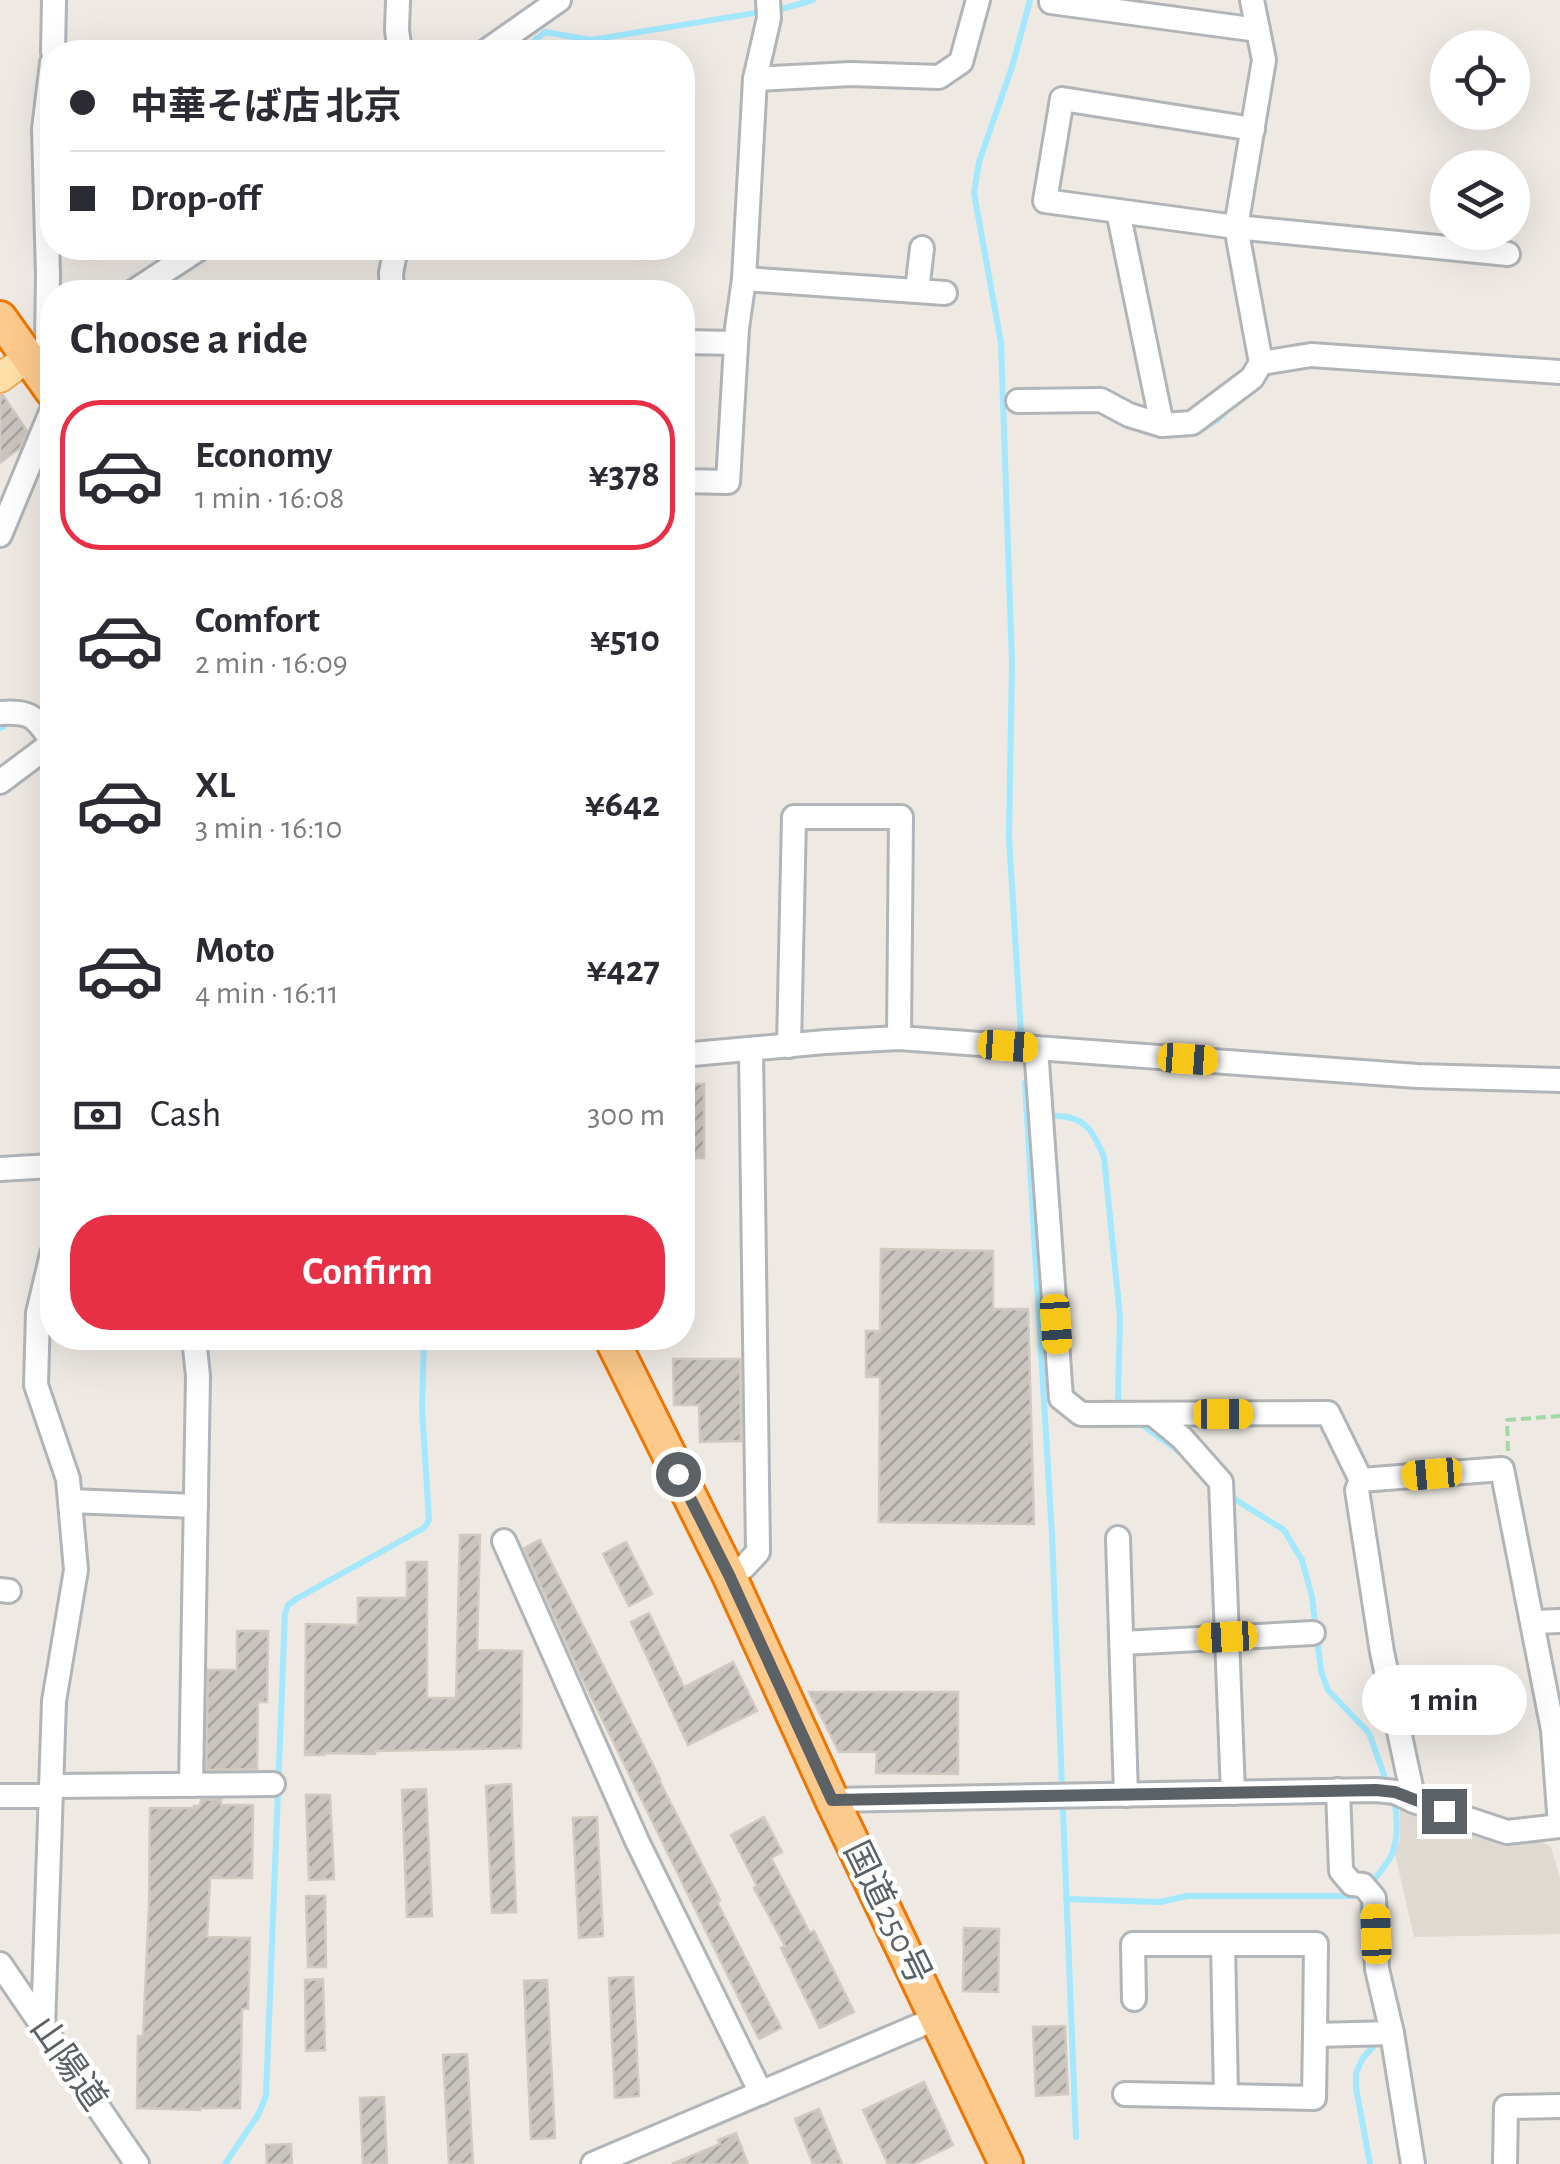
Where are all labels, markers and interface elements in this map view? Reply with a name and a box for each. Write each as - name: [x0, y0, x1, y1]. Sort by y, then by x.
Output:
- map controls: [1430, 30, 1530, 250]
- button: locate: [1430, 30, 1530, 130]
- text: 中華そば店 北京: [130, 89, 402, 127]
- button: layers: [1430, 150, 1530, 250]
- text: Drop-off: [130, 180, 261, 218]
- text: Choose a ride: [70, 317, 308, 362]
- icon: car: [75, 430, 165, 520]
- text: Economy: [195, 437, 333, 475]
- text: ¥378: [588, 456, 660, 494]
- text: 1 min · 16:08: [195, 482, 344, 514]
- icon: car: [75, 595, 165, 685]
- text: Comfort: [195, 602, 320, 640]
- text: ¥510: [590, 621, 660, 659]
- text: 2 min · 16:09: [195, 647, 348, 679]
- icon: car: [75, 760, 165, 850]
- text: XL: [195, 767, 235, 805]
- text: ¥642: [585, 786, 660, 824]
- text: 3 min · 16:10: [195, 812, 343, 844]
- icon: car: [75, 925, 165, 1015]
- text: Moto: [195, 932, 275, 970]
- text: ¥427: [587, 951, 660, 989]
- text: 4 min · 16:11: [195, 977, 339, 1009]
- car: [977, 1029, 1039, 1063]
- car: [1157, 1042, 1219, 1076]
- icon: cash: [70, 1088, 125, 1143]
- text: Cash: [150, 1096, 221, 1134]
- text: 300 m: [587, 1099, 665, 1131]
- button: Confirm: [70, 1215, 665, 1330]
- car: [1039, 1293, 1073, 1355]
- car: [1193, 1399, 1253, 1429]
- route start: [656, 1452, 701, 1497]
- car: [1401, 1456, 1463, 1492]
- car: [1196, 1620, 1258, 1654]
- callout: 1 min: [1362, 1666, 1526, 1736]
- text: 1 min: [1411, 1684, 1478, 1716]
- route end: [1422, 1789, 1467, 1834]
- street label: 国道250号: [838, 1835, 938, 1990]
- car: [1360, 1903, 1392, 1965]
- street label: 山陽道: [24, 2010, 114, 2117]

